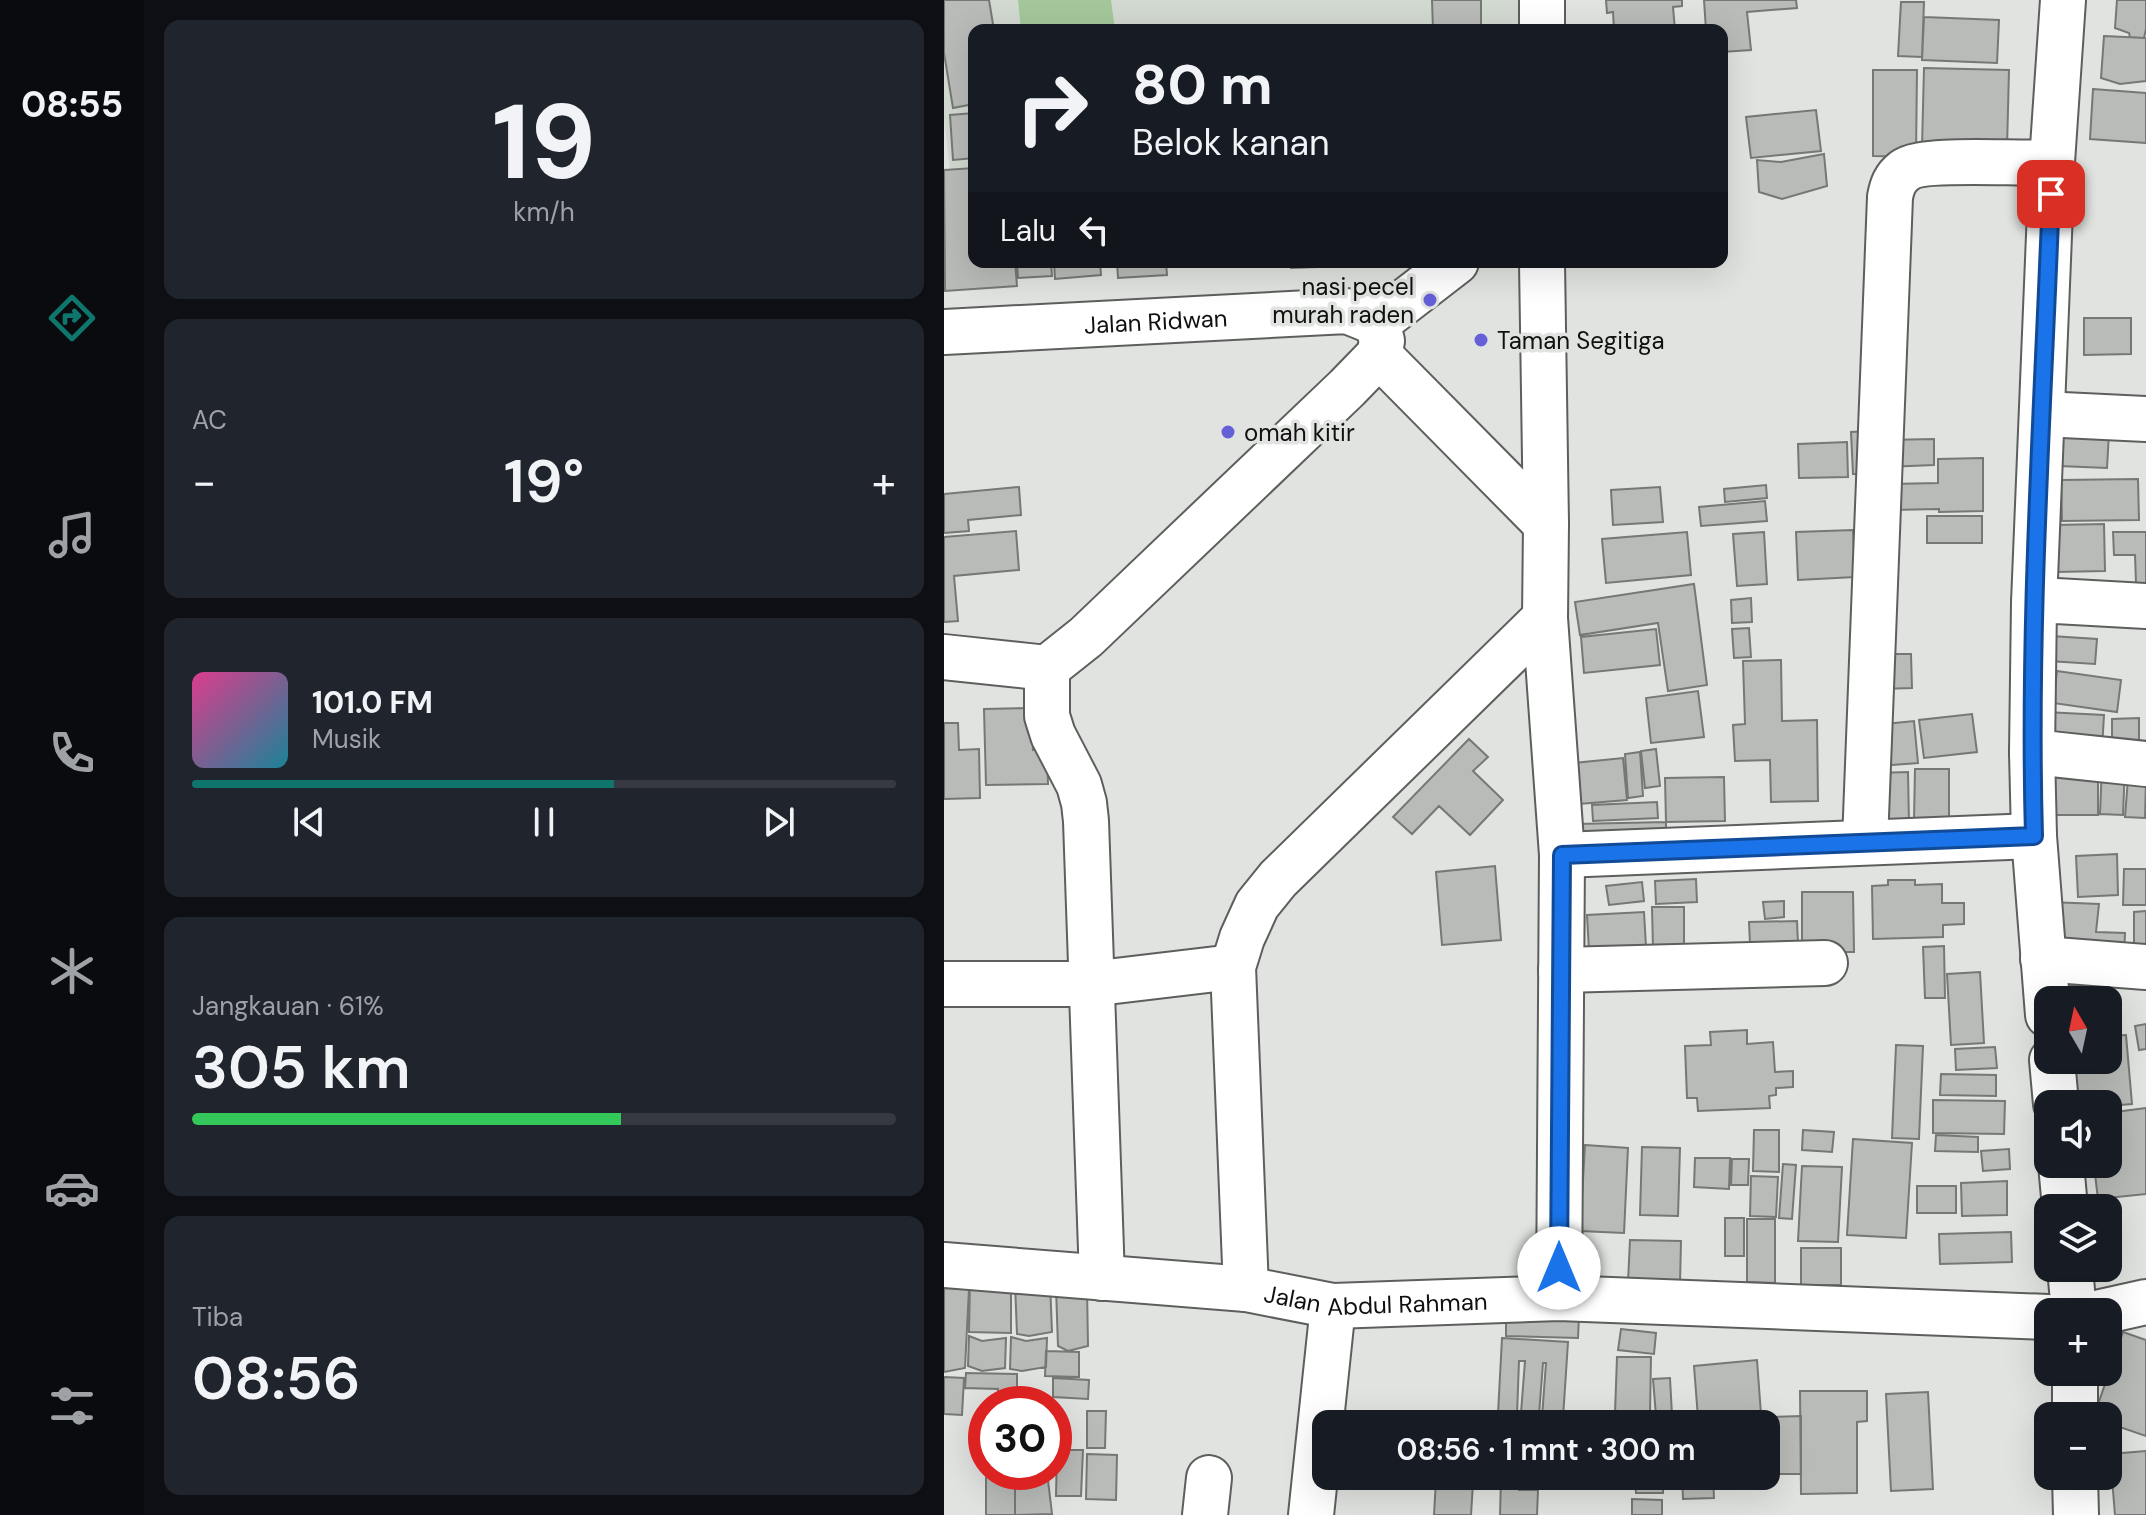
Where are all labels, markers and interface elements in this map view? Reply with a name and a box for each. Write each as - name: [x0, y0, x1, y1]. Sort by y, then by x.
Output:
- text: 80 m: [1132, 48, 1273, 121]
- icon: right: [1000, 56, 1104, 160]
- text: 19: [492, 75, 596, 210]
- text: 08:55: [21, 81, 123, 128]
- text: Belok kanan: [1132, 119, 1330, 166]
- pin: [2017, 160, 2085, 228]
- icon: arrive: [2029, 172, 2073, 216]
- text: km/h: [513, 195, 575, 229]
- icon: left: [1072, 208, 1116, 252]
- text: Lalu: [1000, 211, 1056, 250]
- place label: nasi pecel murah raden: [1272, 271, 1414, 330]
- icon: directions: [44, 290, 100, 346]
- marker: nasi pecel murah raden: [1421, 291, 1439, 309]
- street label: Jalan Ridwan: [1083, 302, 1228, 340]
- place label: Taman Segitiga: [1497, 325, 1665, 356]
- marker: Taman Segitiga: [1472, 331, 1490, 349]
- text: AC: [192, 403, 227, 437]
- place label: omah kitir: [1244, 417, 1355, 448]
- marker: omah kitir: [1219, 423, 1237, 441]
- text: 19°: [504, 442, 584, 521]
- text: −: [192, 453, 216, 511]
- text: +: [872, 453, 896, 511]
- icon: music: [44, 507, 100, 563]
- text: 101.0 FM: [312, 683, 433, 722]
- text: Musik: [312, 722, 381, 756]
- icon: phone: [44, 725, 100, 781]
- icon: previous: [287, 800, 331, 844]
- icon: pause: [522, 800, 566, 844]
- icon: next: [757, 800, 801, 844]
- icon: climate: [44, 943, 100, 999]
- north arrow: [2034, 986, 2122, 1074]
- map controls: [2034, 986, 2122, 1490]
- text: Jangkauan · 61%: [192, 989, 384, 1023]
- text: 305 km: [192, 1028, 410, 1107]
- button: sound: [2034, 1090, 2122, 1178]
- icon: car: [44, 1160, 100, 1216]
- button: layers: [2034, 1194, 2122, 1282]
- position arrow: [1517, 1226, 1601, 1310]
- street label: Jalan Abdul Rahman: [1262, 1277, 1488, 1322]
- button: +: [2034, 1298, 2122, 1386]
- text: Tiba: [192, 1300, 243, 1334]
- text: 08:56: [192, 1339, 361, 1418]
- icon: filters: [44, 1378, 100, 1434]
- speed limit sign: 30: [968, 1386, 1072, 1490]
- button: −: [2034, 1402, 2122, 1490]
- text: 08:56 · 1 mnt · 300 m: [1396, 1430, 1696, 1469]

